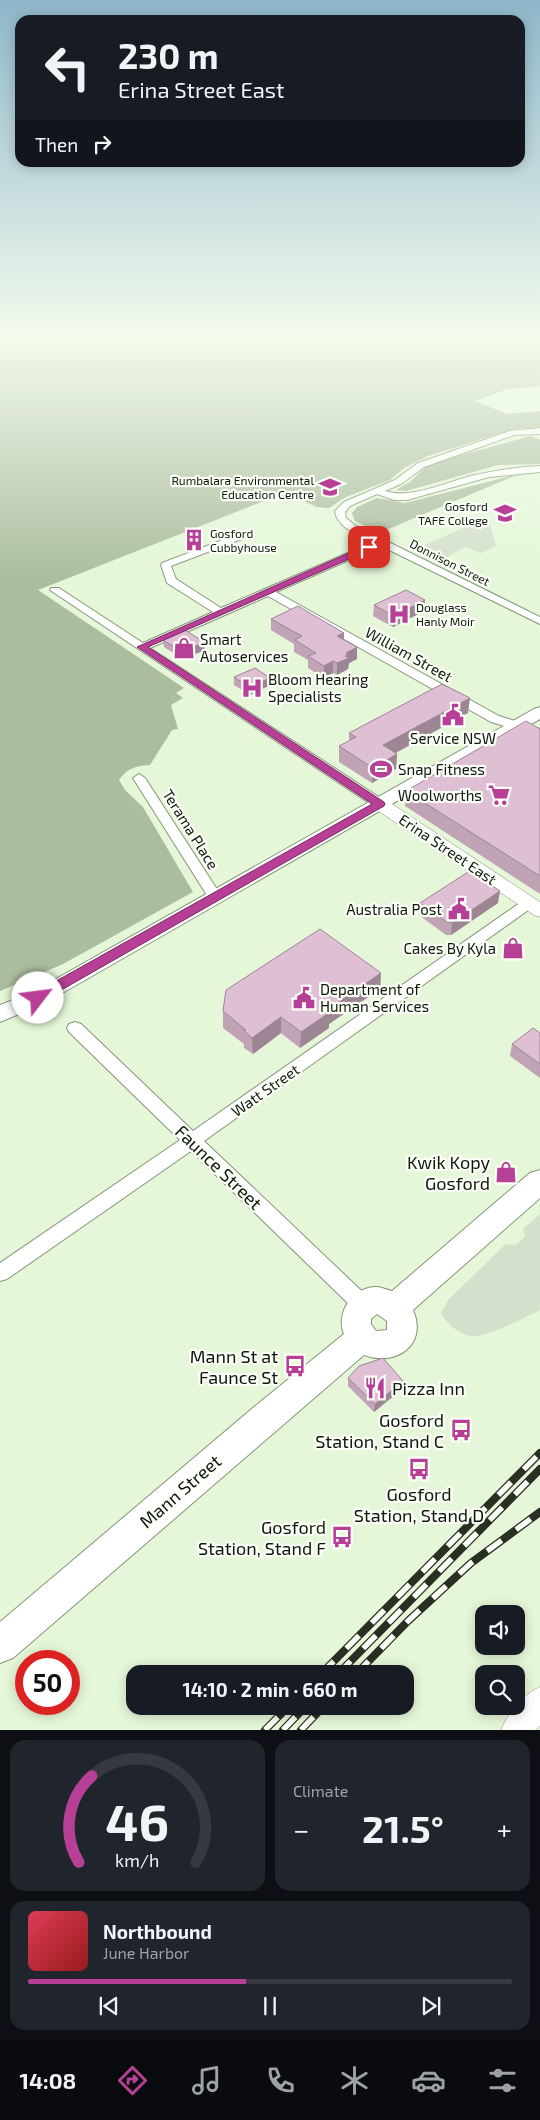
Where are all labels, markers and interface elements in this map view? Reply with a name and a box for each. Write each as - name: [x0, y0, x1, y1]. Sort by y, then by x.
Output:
- text: 230 m: [118, 34, 219, 76]
- icon: left: [35, 35, 100, 100]
- text: Erina Street East: [118, 76, 284, 102]
- icon: right: [88, 130, 116, 158]
- text: Then: [35, 133, 78, 156]
- place label: Rumbalara Environmental Education Centre: [171, 473, 314, 501]
- school or university icon: Rumbalara Environmental Education Centre: [317, 474, 343, 500]
- place label: Gosford TAFE College: [418, 499, 488, 527]
- school or university icon: Gosford TAFE College: [492, 500, 518, 526]
- place label: Gosford Cubbyhouse: [210, 526, 277, 554]
- pin: [348, 526, 390, 568]
- building icon: Gosford Cubbyhouse: [181, 527, 207, 553]
- icon: arrive: [355, 533, 383, 561]
- street label: Donnison Street: [408, 536, 493, 588]
- place label: Douglass Hanly Moir: [416, 600, 475, 628]
- hospital icon: Douglass Hanly Moir: [386, 601, 412, 627]
- street label: William Street: [362, 623, 456, 686]
- place label: Smart Autoservices: [200, 630, 288, 665]
- shop icon: Smart Autoservices: [171, 635, 197, 661]
- place label: Bloom Hearing Specialists: [268, 670, 369, 705]
- hospital icon: Bloom Hearing Specialists: [239, 675, 265, 701]
- public building icon: Service NSW: [440, 702, 466, 728]
- place label: Service NSW: [410, 729, 496, 747]
- sports icon: Snap Fitness: [368, 756, 394, 782]
- place label: Snap Fitness: [398, 760, 485, 778]
- supermarket icon: Woolworths: [486, 782, 512, 808]
- street label: Terama Place: [159, 786, 223, 872]
- place label: Woolworths: [398, 786, 482, 804]
- street label: Erina Street East: [396, 810, 500, 888]
- public building icon: Australia Post: [446, 896, 472, 922]
- place label: Australia Post: [346, 900, 442, 918]
- shop icon: Cakes By Kyla: [500, 935, 526, 961]
- place label: Cakes By Kyla: [403, 939, 496, 957]
- position arrow: [11.0, 971, 63.0, 1023]
- place label: Department of Human Services: [320, 980, 429, 1015]
- public building icon: Department of Human Services: [291, 985, 317, 1011]
- street label: Watt Street: [228, 1060, 303, 1120]
- street label: Faunce Street: [171, 1120, 267, 1214]
- place label: Kwik Kopy Gosford: [407, 1151, 490, 1194]
- shop icon: Kwik Kopy Gosford: [493, 1159, 519, 1185]
- place label: Mann St at Faunce St: [190, 1345, 278, 1388]
- bus stop icon: Mann St at Faunce St: [282, 1353, 308, 1379]
- restaurant icon: Pizza Inn: [362, 1375, 388, 1401]
- place label: Pizza Inn: [392, 1377, 465, 1399]
- place label: Gosford Station, Stand C: [315, 1409, 444, 1452]
- bus stop icon: Gosford Station, Stand C: [448, 1417, 474, 1443]
- street label: Mann Street: [135, 1450, 225, 1532]
- bus stop icon: Gosford Station, Stand D: [406, 1456, 432, 1482]
- place label: Gosford Station, Stand D: [354, 1483, 484, 1526]
- place label: Gosford Station, Stand F: [198, 1516, 326, 1559]
- bus stop icon: Gosford Station, Stand F: [329, 1524, 355, 1550]
- map controls: [475, 1605, 525, 1715]
- button: sound: [475, 1605, 525, 1655]
- speed limit sign: 50: [15, 1650, 80, 1715]
- button: search: [475, 1665, 525, 1715]
- text: 14:10 · 2 min · 660 m: [182, 1678, 358, 1701]
- text: Climate: [293, 1781, 348, 1800]
- text: 46: [106, 1789, 169, 1851]
- text: 21.5°: [362, 1805, 444, 1851]
- text: −: [293, 1812, 309, 1846]
- text: +: [497, 1812, 512, 1846]
- text: km/h: [115, 1849, 160, 1871]
- text: Northbound: [103, 1920, 212, 1943]
- text: June Harbor: [103, 1943, 190, 1962]
- icon: previous: [95, 1992, 123, 2020]
- icon: pause: [256, 1992, 284, 2020]
- icon: next: [417, 1992, 445, 2020]
- icon: directions: [115, 2063, 150, 2098]
- icon: music: [189, 2063, 224, 2098]
- icon: phone: [263, 2063, 298, 2098]
- icon: climate: [337, 2063, 372, 2098]
- icon: car: [411, 2063, 446, 2098]
- icon: filters: [485, 2063, 520, 2098]
- text: 14:08: [20, 2067, 76, 2093]

